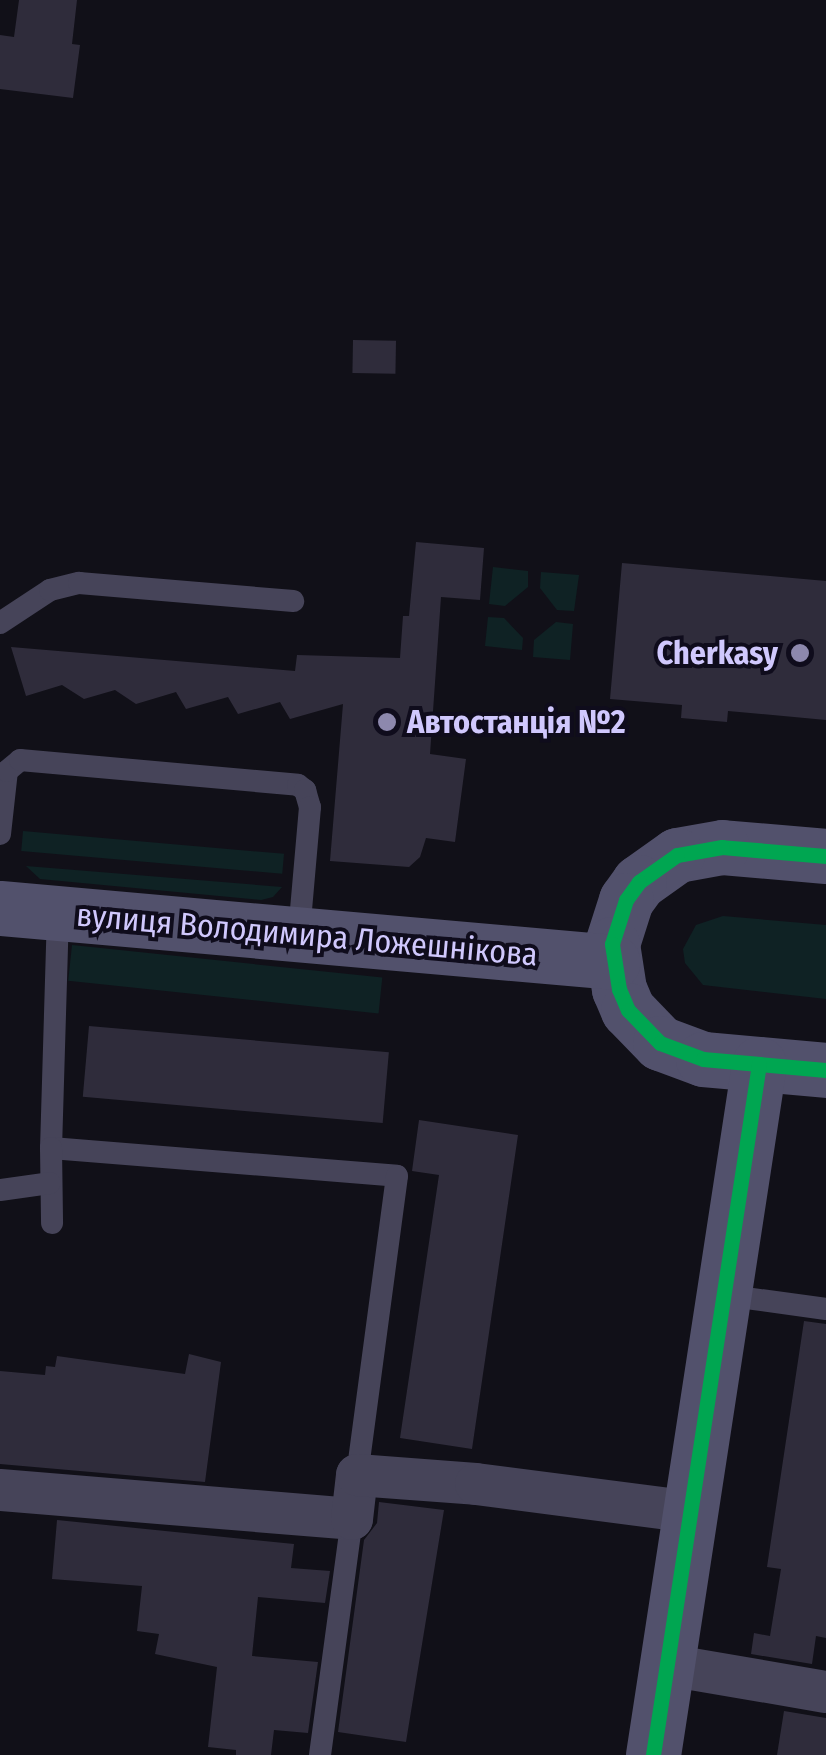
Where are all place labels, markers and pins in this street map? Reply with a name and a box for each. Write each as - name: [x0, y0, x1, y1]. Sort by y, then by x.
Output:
- place label: Cherkasy: [656, 634, 778, 672]
- marker: Cherkasy: [787, 640, 813, 666]
- place label: Автостанція №2: [407, 703, 626, 741]
- marker: Автостанція №2: [376, 711, 398, 733]

